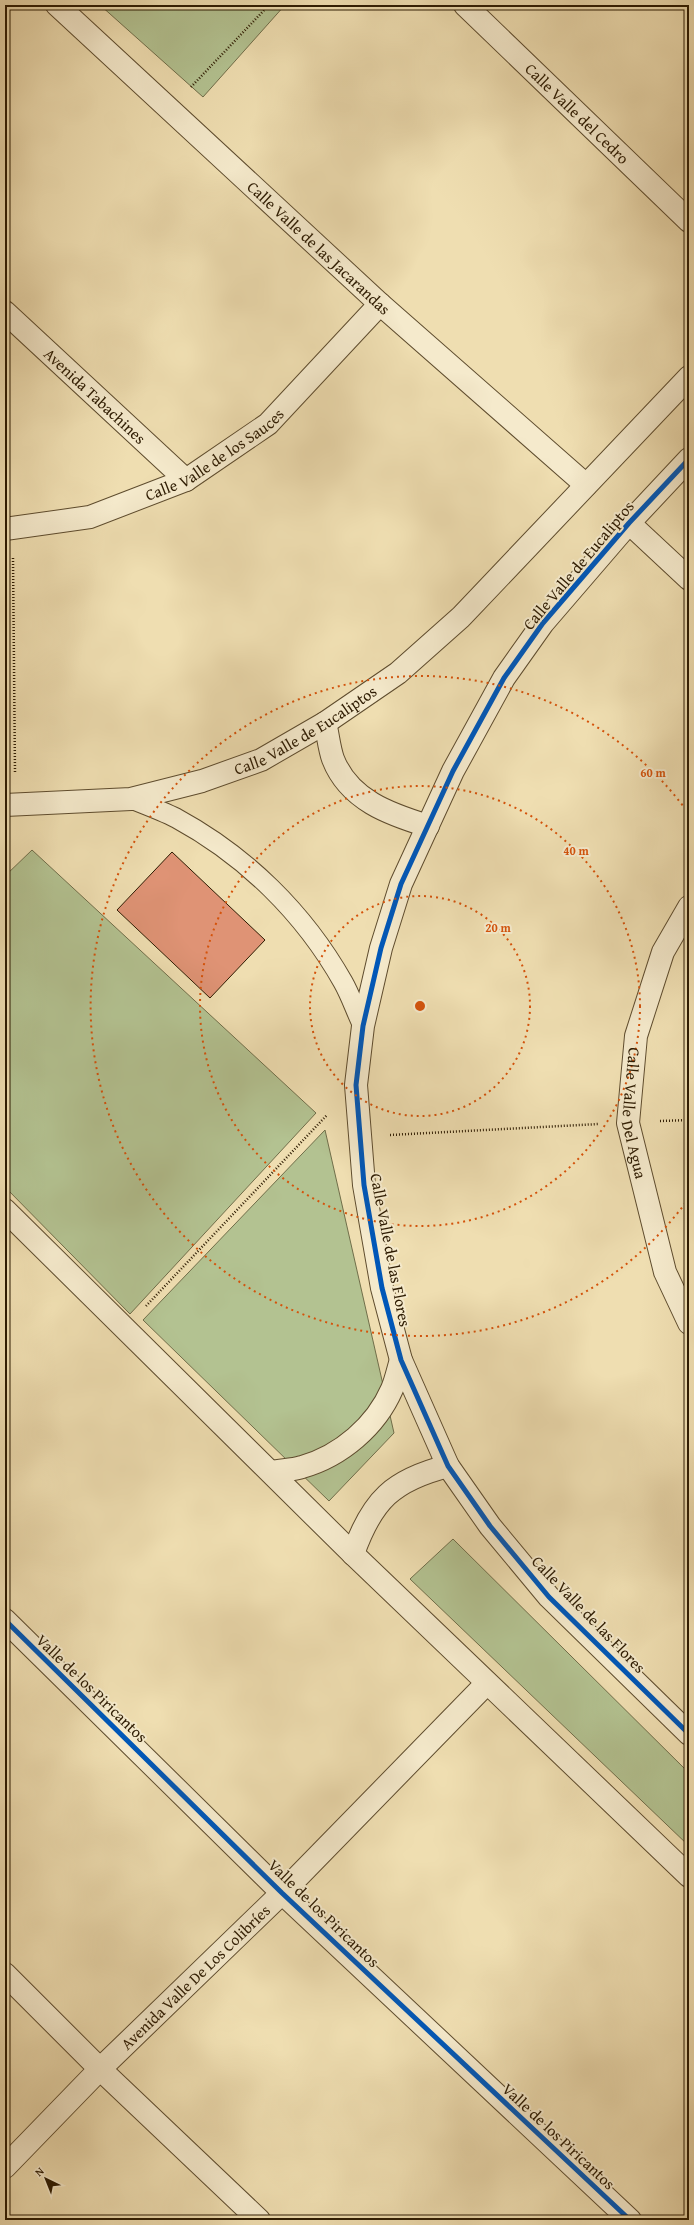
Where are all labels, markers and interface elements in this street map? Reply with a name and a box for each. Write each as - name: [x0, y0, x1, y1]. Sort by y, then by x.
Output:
- street label: Calle Valle del Cedro: [520, 57, 635, 169]
- street label: Calle Valle de las Jacarandas: [242, 175, 396, 320]
- street label: Avenida Tabachines: [39, 342, 152, 449]
- street label: Calle Valle de los Sauces: [142, 402, 289, 507]
- street label: Calle Valle de Eucaliptos: [517, 495, 639, 635]
- street label: Calle Valle de Eucaliptos: [230, 679, 381, 781]
- text: 60 m: [640, 764, 666, 781]
- text: 40 m: [563, 842, 589, 859]
- text: 20 m: [485, 919, 511, 936]
- centre of rings: [413, 999, 427, 1013]
- street label: Calle Valle Del Agua: [616, 1046, 653, 1181]
- street label: Calle Valle de las Flores: [364, 1171, 418, 1329]
- street label: Calle Valle de las Flores: [526, 1550, 652, 1678]
- street label: Valle de los Piricantos: [31, 1628, 153, 1748]
- street label: Valle de los Piricantos: [263, 1853, 385, 1973]
- street label: Avenida Valle De Los Colibríes: [115, 1899, 276, 2055]
- street label: Valle de los Piricantos: [497, 2077, 621, 2195]
- north arrow: [26, 2159, 66, 2199]
- text: N: [31, 2163, 48, 2180]

